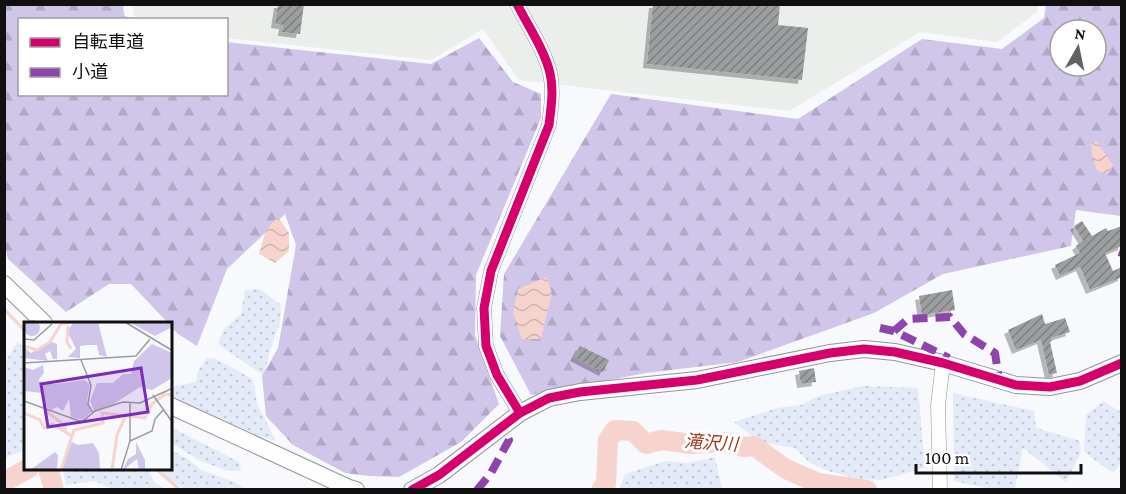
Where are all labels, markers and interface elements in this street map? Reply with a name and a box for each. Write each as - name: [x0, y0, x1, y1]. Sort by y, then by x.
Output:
- legend: [18, 18, 228, 96]
- north arrow: [1048, 18, 1108, 78]
- text: N: [1074, 24, 1087, 43]
- text: 自転車道: [72, 32, 144, 52]
- text: 小道: [72, 62, 108, 82]
- inset map: [24, 322, 172, 470]
- water label: 滝沢川: [683, 431, 741, 455]
- scale bar: [916, 437, 1081, 475]
- text: 100 m: [925, 448, 970, 468]

